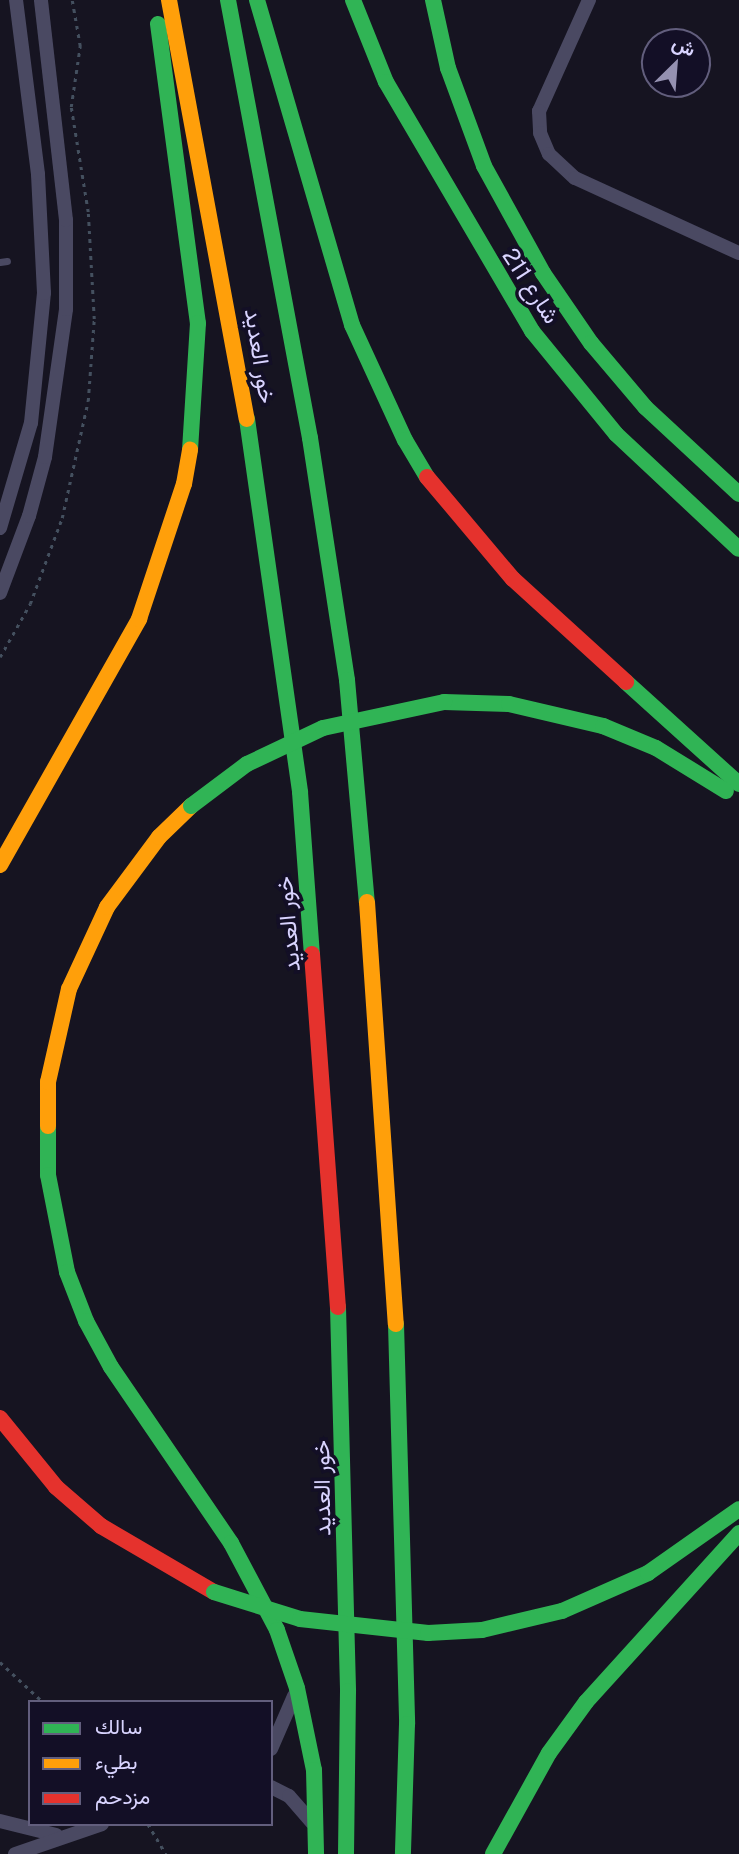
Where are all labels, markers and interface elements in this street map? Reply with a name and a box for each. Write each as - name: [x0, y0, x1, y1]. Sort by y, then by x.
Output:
- north arrow: [641, 28, 711, 98]
- text: ش: [669, 31, 699, 61]
- street label: شارع 211: [496, 243, 566, 329]
- street label: خور العديد: [239, 307, 281, 405]
- street label: خور العديد: [270, 875, 306, 973]
- street label: خور العديد: [307, 1440, 337, 1536]
- legend: [28, 1700, 273, 1826]
- text: سالك: [95, 1714, 142, 1739]
- text: بطيء: [95, 1749, 138, 1774]
- text: مزدحم: [95, 1784, 150, 1809]

